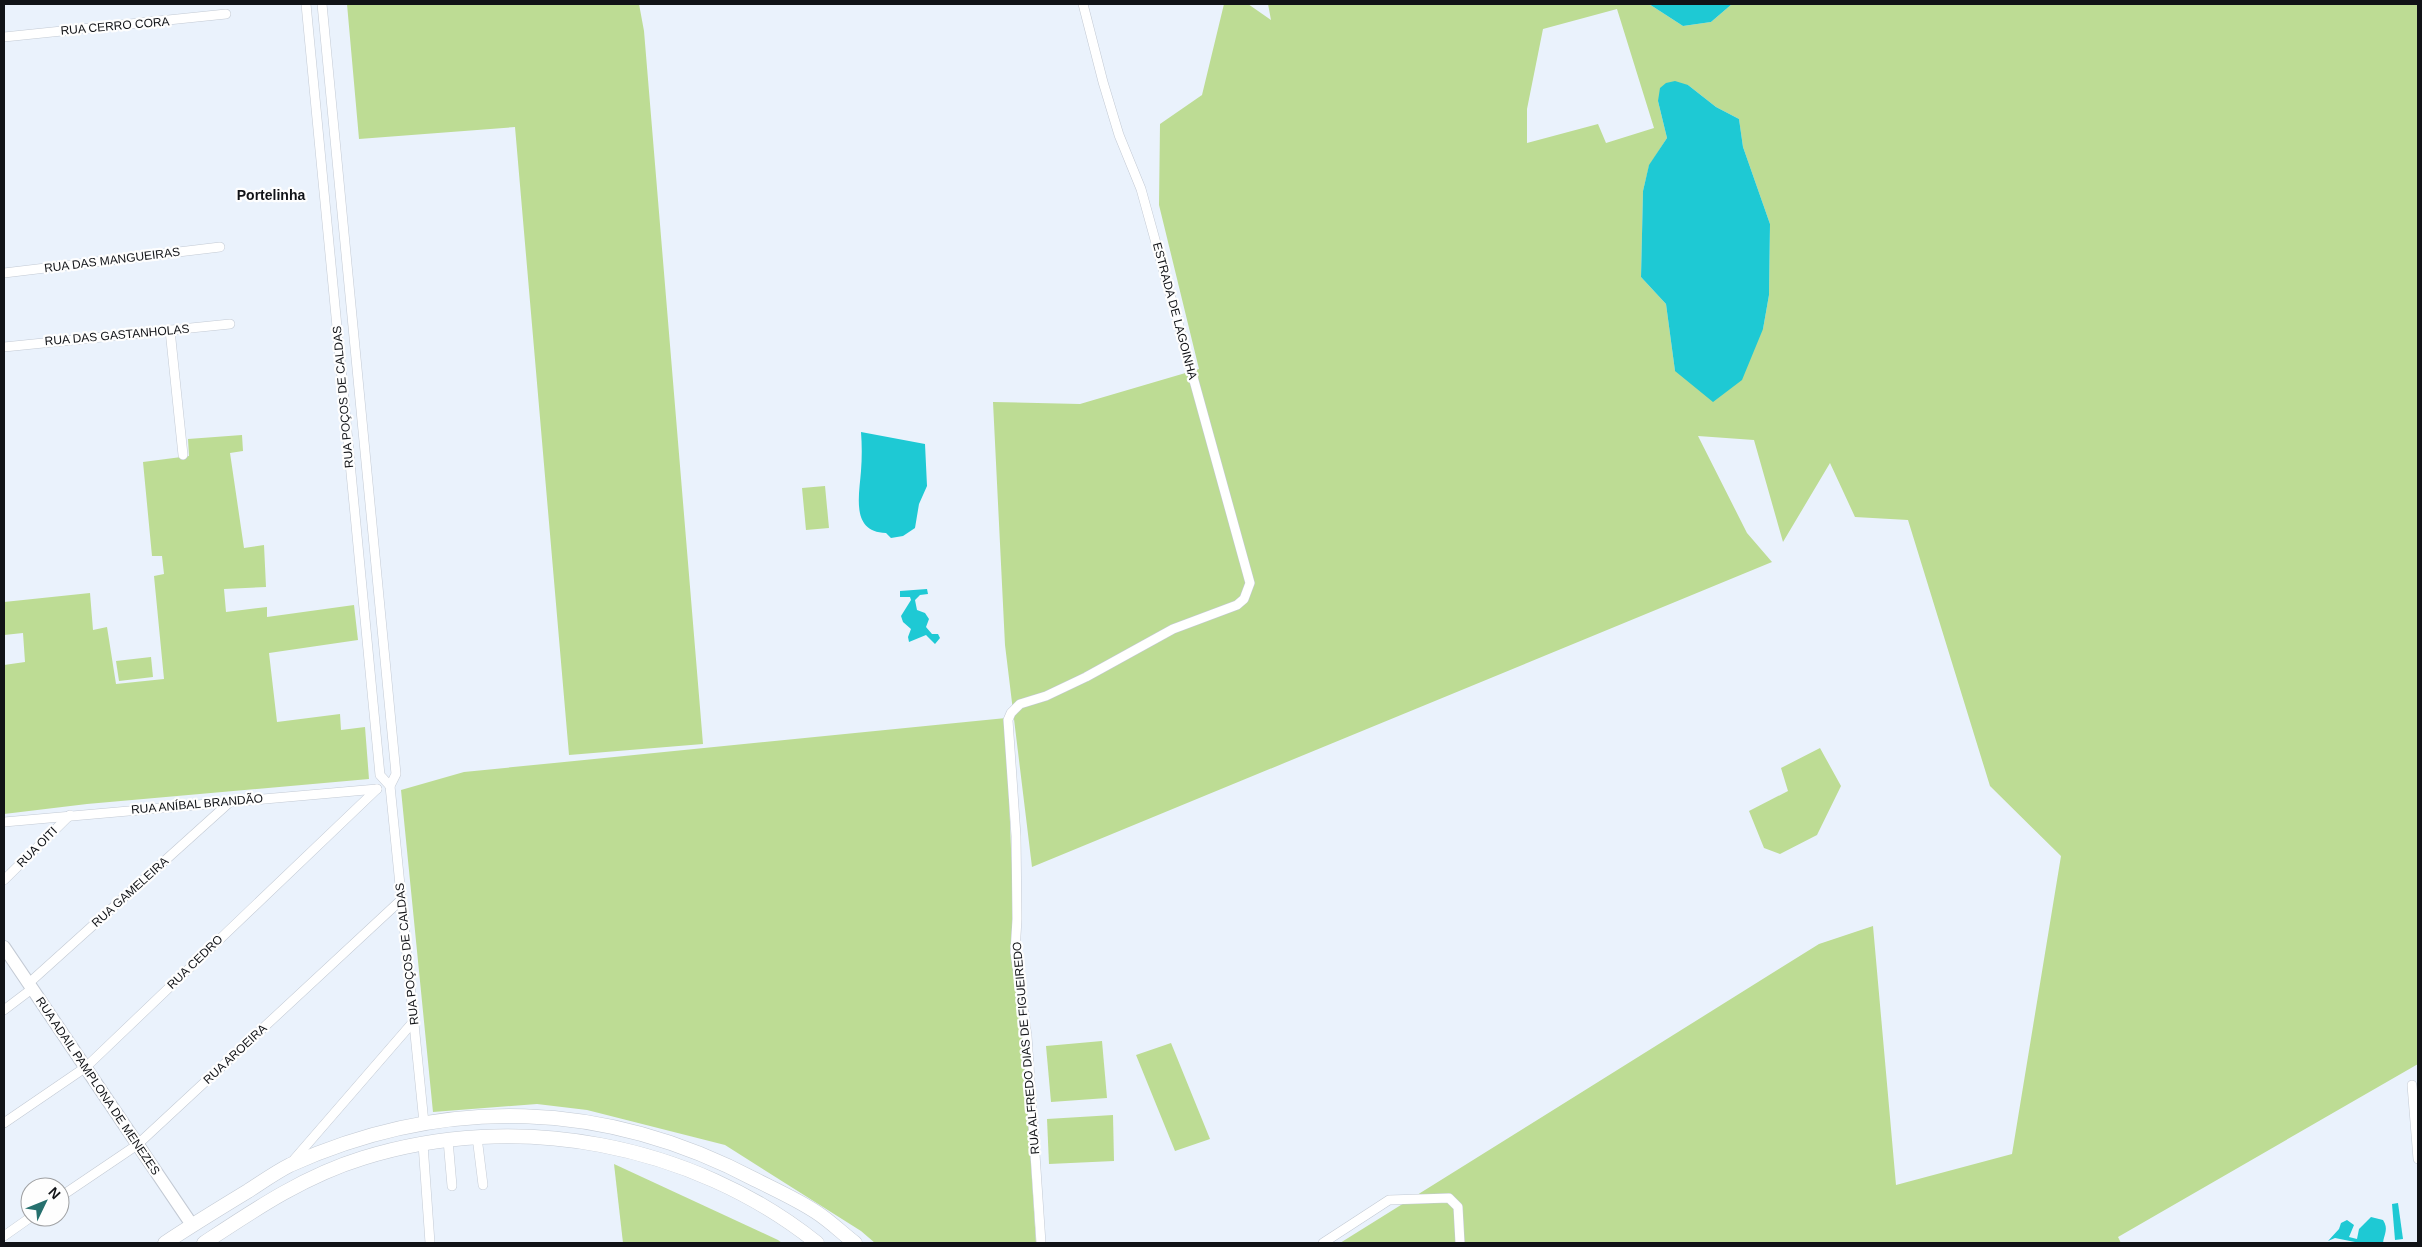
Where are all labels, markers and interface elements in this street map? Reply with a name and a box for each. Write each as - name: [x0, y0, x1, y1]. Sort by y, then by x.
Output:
- street label: RUA CERRO CORA: [60, 14, 170, 38]
- district label: Portelinha: [237, 187, 305, 203]
- street label: ESTRADA DE LAGOINHA: [1150, 241, 1200, 381]
- street label: RUA DAS MANGUEIRAS: [43, 245, 181, 275]
- street label: RUA DAS GASTANHOLAS: [44, 322, 190, 348]
- street label: RUA POÇOS DE CALDAS: [330, 325, 356, 469]
- street label: RUA ANÍBAL BRANDÃO: [130, 790, 263, 817]
- street label: RUA OITI: [14, 824, 60, 870]
- street label: RUA GAMELEIRA: [89, 854, 171, 930]
- street label: RUA POÇOS DE CALDAS: [393, 882, 421, 1026]
- street label: RUA CEDRO: [164, 932, 226, 992]
- street label: RUA ALFREDO DIAS DE FIGUEIREDO: [1010, 941, 1042, 1155]
- street label: RUA ADAIL PAMPLONA DE MENEZES: [33, 994, 163, 1178]
- street label: RUA AROEIRA: [200, 1021, 270, 1087]
- north arrow: [20, 1177, 70, 1227]
- text: N: [45, 1184, 64, 1202]

